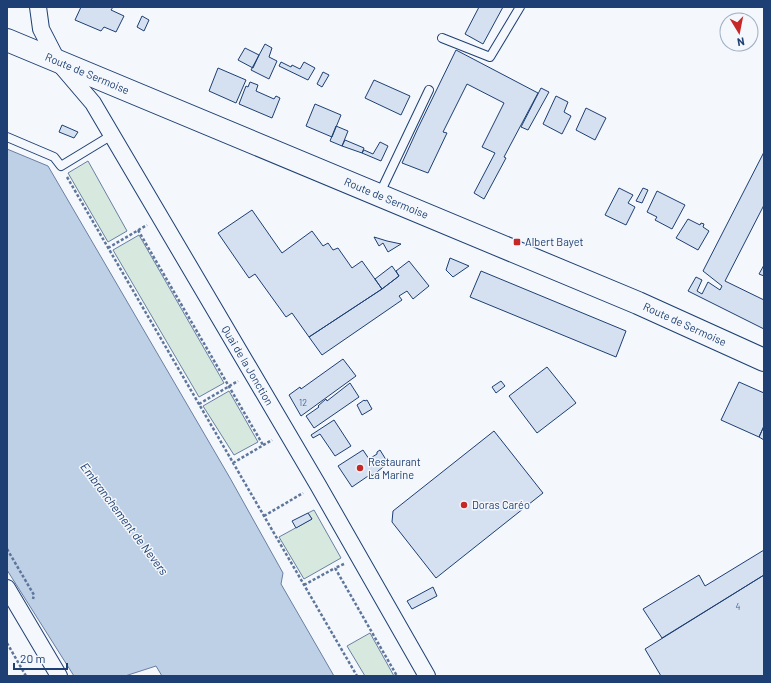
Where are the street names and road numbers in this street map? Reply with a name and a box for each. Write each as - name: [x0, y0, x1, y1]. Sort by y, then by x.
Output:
- street label: Route de Sermoise: [43, 50, 132, 96]
- street label: Route de Sermoise: [343, 174, 431, 221]
- street label: Route de Sermoise: [641, 299, 729, 348]
- street label: Quai de la Jonction: [220, 323, 277, 408]

